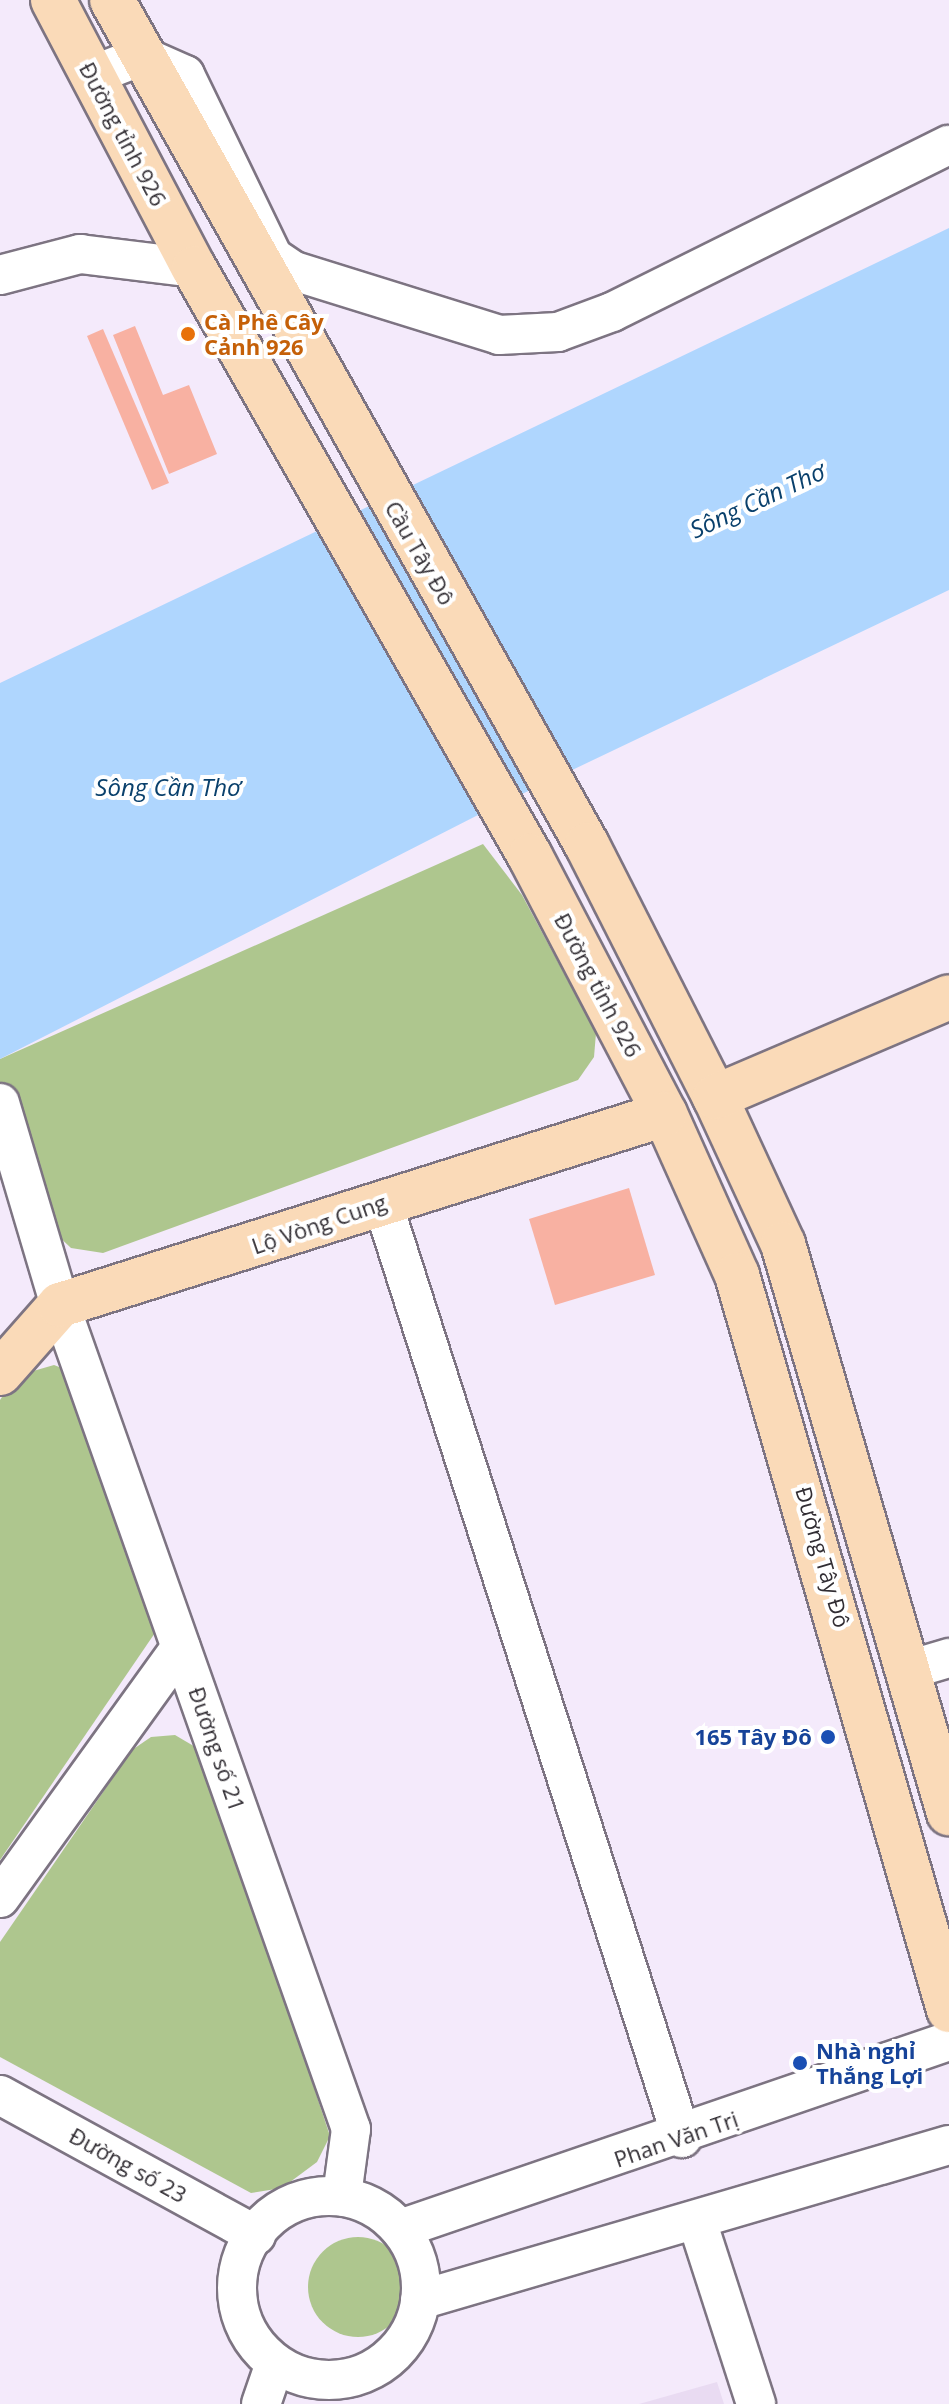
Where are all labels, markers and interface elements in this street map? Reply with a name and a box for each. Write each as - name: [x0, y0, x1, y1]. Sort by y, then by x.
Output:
- street label: Đường tỉnh 926: [74, 58, 172, 210]
- place label: Cà Phê Cây Cảnh 926: [204, 308, 324, 360]
- marker: Cà Phê Cây Cảnh 926: [179, 325, 197, 343]
- water label: Sông Cần Thơ: [685, 456, 829, 544]
- street label: Cầu Tây Đô: [380, 496, 460, 610]
- water label: Sông Cần Thơ: [95, 773, 241, 801]
- street label: Đường tỉnh 926: [549, 909, 647, 1061]
- street label: Lộ Vòng Cung: [248, 1189, 390, 1259]
- street label: Đường Tây Đô: [790, 1483, 856, 1631]
- street label: Đường số 21: [183, 1683, 251, 1815]
- place label: 165 Tây Đô: [694, 1724, 812, 1750]
- marker: 165 Tây Đô: [819, 1728, 837, 1746]
- place label: Nhà nghỉ Thắng Lợi: [816, 2037, 923, 2088]
- marker: Nhà nghỉ Thắng Lợi: [791, 2054, 809, 2072]
- street label: Phan Văn Trị: [611, 2105, 741, 2173]
- street label: Đường số 23: [65, 2122, 191, 2208]

